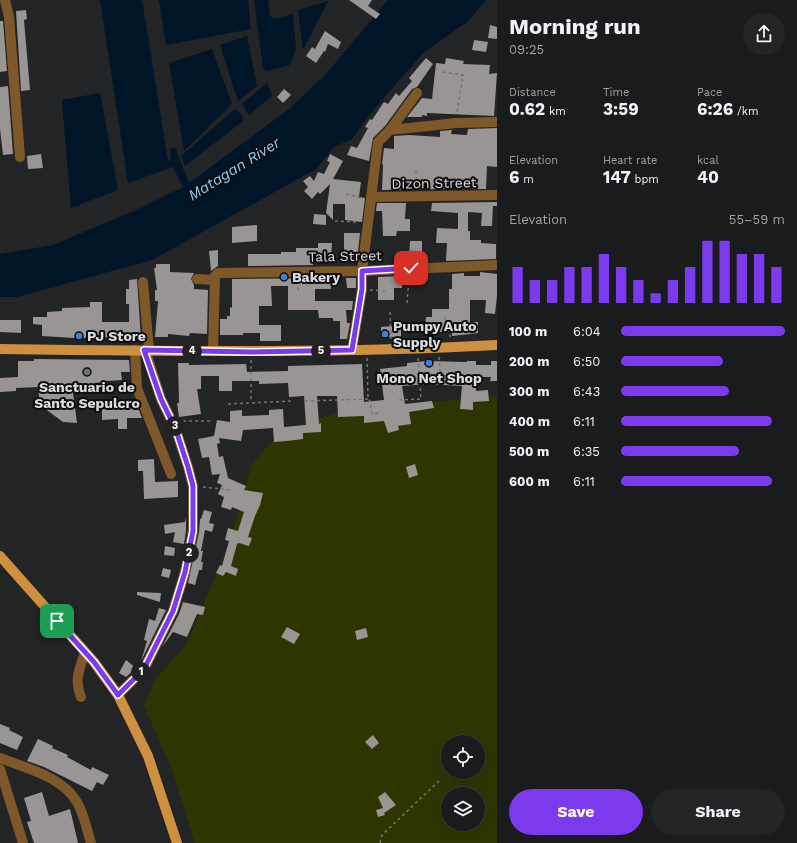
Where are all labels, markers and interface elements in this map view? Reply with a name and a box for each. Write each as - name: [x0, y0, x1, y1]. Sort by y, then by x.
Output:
- button: share: [743, 13, 785, 55]
- text: Morning run: [509, 14, 641, 39]
- text: 09:25: [509, 42, 544, 57]
- text: Distance: [509, 86, 556, 99]
- text: Time: [603, 86, 629, 99]
- text: Pace: [697, 86, 722, 99]
- text: 0.62: [509, 99, 545, 119]
- text: 3:59: [603, 99, 639, 119]
- text: 6:26: [697, 99, 733, 119]
- text: km: [545, 105, 566, 118]
- text: /km: [733, 105, 759, 118]
- water label: Matagan River: [185, 133, 284, 204]
- text: Elevation: [509, 154, 558, 167]
- text: Heart rate: [603, 154, 657, 167]
- text: kcal: [697, 154, 719, 167]
- text: 6: [509, 167, 519, 187]
- text: 147: [603, 167, 631, 187]
- text: 40: [697, 167, 719, 187]
- text: m: [519, 173, 534, 186]
- text: bpm: [631, 173, 659, 186]
- street label: Dizon Street: [391, 174, 477, 192]
- text: Elevation: [509, 212, 567, 227]
- text: 55–59 m: [729, 212, 785, 227]
- street label: Tala Street: [308, 247, 382, 265]
- pin: [394, 251, 428, 285]
- icon: check: [400, 257, 422, 279]
- place label: Bakery: [292, 269, 340, 285]
- marker: Bakery: [279, 272, 289, 282]
- place label: Pumpy Auto Supply: [393, 318, 476, 350]
- text: 100 m: [509, 324, 547, 339]
- text: 6:04: [573, 324, 601, 339]
- place label: PJ Store: [87, 328, 146, 344]
- marker: Pumpy Auto Supply: [380, 329, 390, 339]
- marker: PJ Store: [74, 331, 84, 341]
- pin: 4: [182, 341, 202, 361]
- pin: 5: [311, 341, 331, 361]
- text: 4: [188, 344, 196, 357]
- text: 5: [318, 344, 324, 357]
- text: 200 m: [509, 354, 549, 369]
- text: 6:50: [573, 354, 600, 369]
- marker: Mono Net Shop: [424, 358, 434, 368]
- marker: Sanctuario de Santo Sepulcro: [82, 367, 92, 377]
- place label: Mono Net Shop: [376, 370, 482, 386]
- place label: Sanctuario de Santo Sepulcro: [34, 379, 140, 411]
- text: 300 m: [509, 384, 549, 399]
- text: 6:43: [573, 384, 600, 399]
- text: 400 m: [509, 414, 550, 429]
- text: 6:11: [573, 414, 595, 429]
- pin: 3: [165, 416, 185, 436]
- text: 3: [172, 419, 178, 432]
- text: 500 m: [509, 444, 549, 459]
- text: 6:35: [573, 444, 600, 459]
- text: 600 m: [509, 474, 550, 489]
- text: 6:11: [573, 474, 595, 489]
- pin: 2: [179, 543, 199, 563]
- text: 2: [186, 546, 192, 559]
- pin: [40, 604, 74, 638]
- icon: arrive: [46, 610, 68, 632]
- pin: 1: [131, 662, 151, 682]
- text: 1: [139, 665, 143, 678]
- map controls: [441, 735, 485, 831]
- button: locate: [441, 735, 485, 779]
- button: layers: [441, 787, 485, 831]
- button: Save: [509, 789, 643, 835]
- button: Share: [651, 789, 785, 835]

